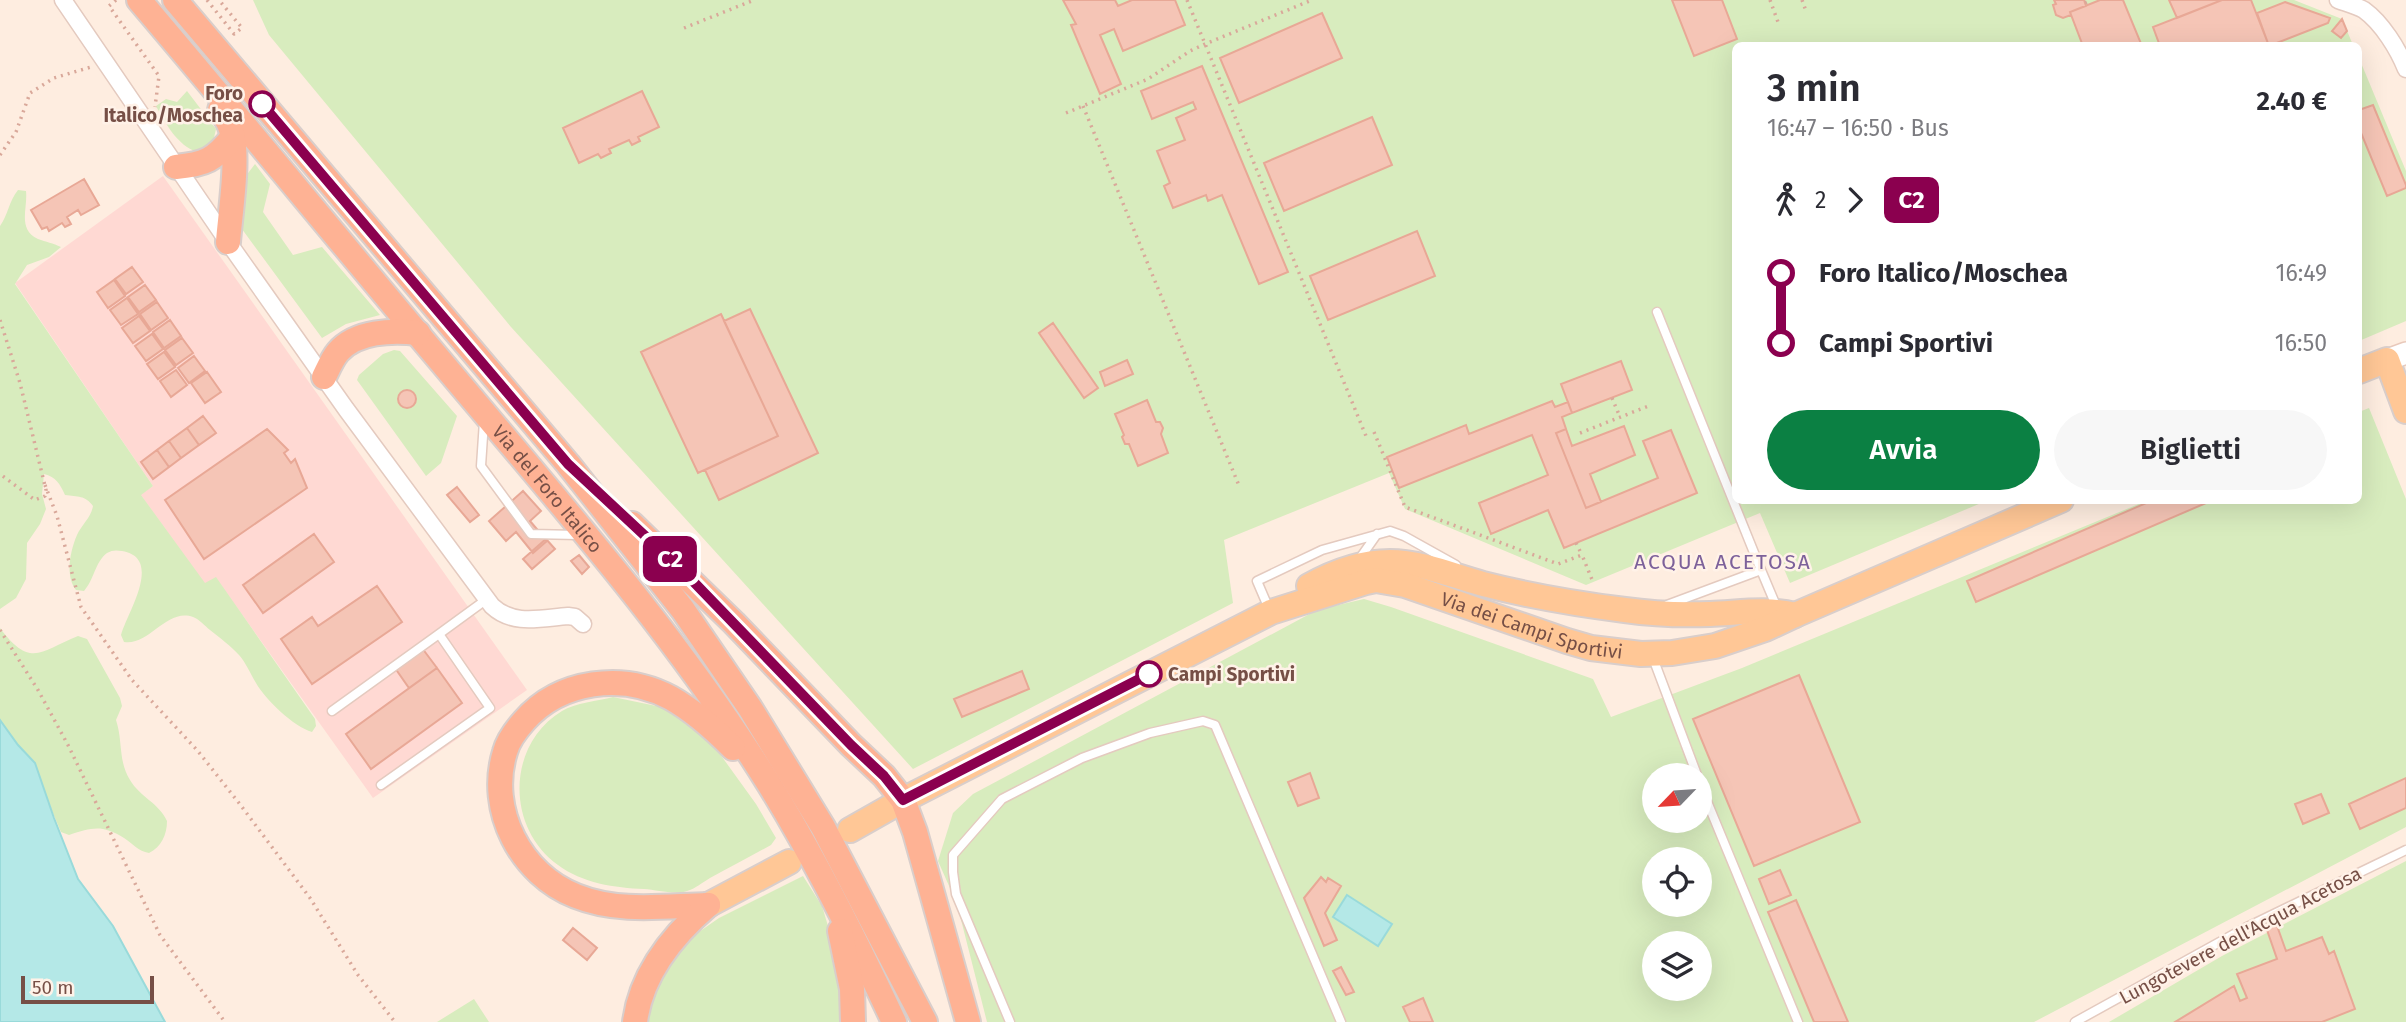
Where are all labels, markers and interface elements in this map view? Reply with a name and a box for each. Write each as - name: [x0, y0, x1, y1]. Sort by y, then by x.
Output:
- text: 3 min: [1767, 65, 1861, 111]
- place label: Foro Italico/Moschea: [103, 82, 243, 127]
- text: 2.40 €: [2256, 86, 2327, 117]
- marker: Foro Italico/Moschea: [249, 91, 275, 117]
- text: 16:47 – 16:50 · Bus: [1767, 114, 1949, 142]
- icon: walk: [1767, 181, 1805, 219]
- icon: forward: [1836, 181, 1874, 219]
- text: 2: [1815, 186, 1826, 214]
- text: C2: [1898, 186, 1925, 214]
- text: Foro Italico/Moschea: [1819, 258, 2068, 289]
- text: 16:49: [2276, 259, 2327, 287]
- text: Campi Sportivi: [1819, 328, 1993, 359]
- text: 16:50: [2275, 329, 2327, 357]
- button: Avvia: [1767, 410, 2040, 490]
- button: Biglietti: [2054, 410, 2327, 490]
- street label: Via del Foro Italico: [487, 420, 607, 558]
- line badge: C2: [638, 536, 702, 582]
- text: C2: [657, 545, 683, 573]
- district label: ACQUA ACETOSA: [1634, 549, 1812, 575]
- street label: Via dei Campi Sportivi: [1438, 587, 1624, 664]
- marker: Campi Sportivi: [1136, 661, 1162, 687]
- place label: Campi Sportivi: [1168, 663, 1295, 686]
- north arrow: [1642, 763, 1712, 833]
- map controls: [1642, 763, 1712, 1001]
- button: locate: [1642, 847, 1712, 917]
- street label: Lungotevere dell'Acqua Acetosa: [2115, 862, 2365, 1009]
- button: layers: [1642, 931, 1712, 1001]
- scale bar: [21, 973, 154, 1005]
- text: 50 m: [32, 976, 73, 999]

